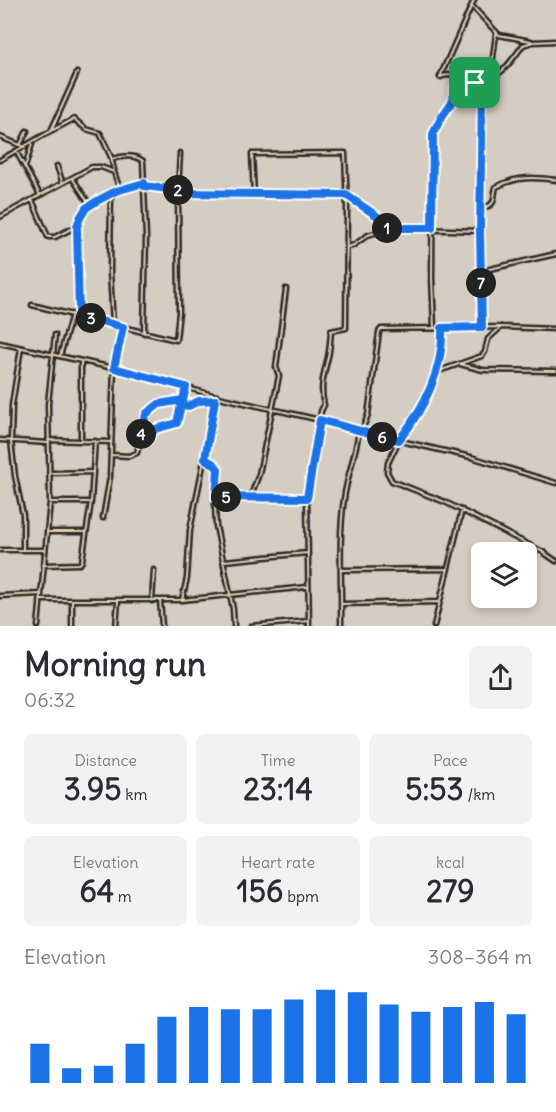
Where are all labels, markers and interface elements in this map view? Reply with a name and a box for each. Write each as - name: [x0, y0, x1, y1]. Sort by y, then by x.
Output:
- pin: [449, 57, 500, 108]
- icon: arrive: [458, 66, 491, 99]
- pin: 2: [163, 175, 193, 205]
- text: 2: [174, 180, 182, 200]
- pin: 1: [372, 213, 402, 243]
- text: 1: [384, 218, 390, 238]
- pin: 7: [466, 268, 496, 298]
- text: 7: [477, 273, 485, 293]
- pin: 3: [76, 303, 106, 333]
- text: 3: [86, 308, 96, 328]
- pin: 4: [126, 419, 156, 449]
- pin: 6: [367, 422, 397, 452]
- text: 4: [136, 424, 146, 444]
- text: 6: [377, 427, 387, 447]
- pin: 5: [211, 482, 241, 512]
- text: 5: [221, 487, 231, 507]
- map controls: [471, 542, 537, 608]
- button: layers: [471, 542, 537, 608]
- text: Morning run: [24, 643, 206, 685]
- button: share: [469, 646, 532, 709]
- text: 06:32: [24, 687, 76, 712]
- text: Distance: [74, 750, 137, 770]
- text: Time: [261, 750, 295, 770]
- text: Pace: [433, 750, 468, 770]
- text: 3.95: [64, 770, 122, 808]
- text: 23:14: [243, 770, 313, 808]
- text: 5:53: [405, 770, 464, 808]
- text: km: [122, 784, 148, 804]
- text: /km: [464, 784, 495, 804]
- text: Elevation: [73, 852, 139, 872]
- text: Heart rate: [241, 852, 315, 872]
- text: kcal: [436, 852, 465, 872]
- text: 64: [79, 872, 114, 910]
- text: 156: [237, 872, 283, 910]
- text: 279: [426, 872, 475, 910]
- text: m: [114, 886, 132, 906]
- text: bpm: [283, 886, 319, 906]
- text: Elevation: [24, 944, 106, 969]
- text: 308–364 m: [428, 944, 532, 969]

